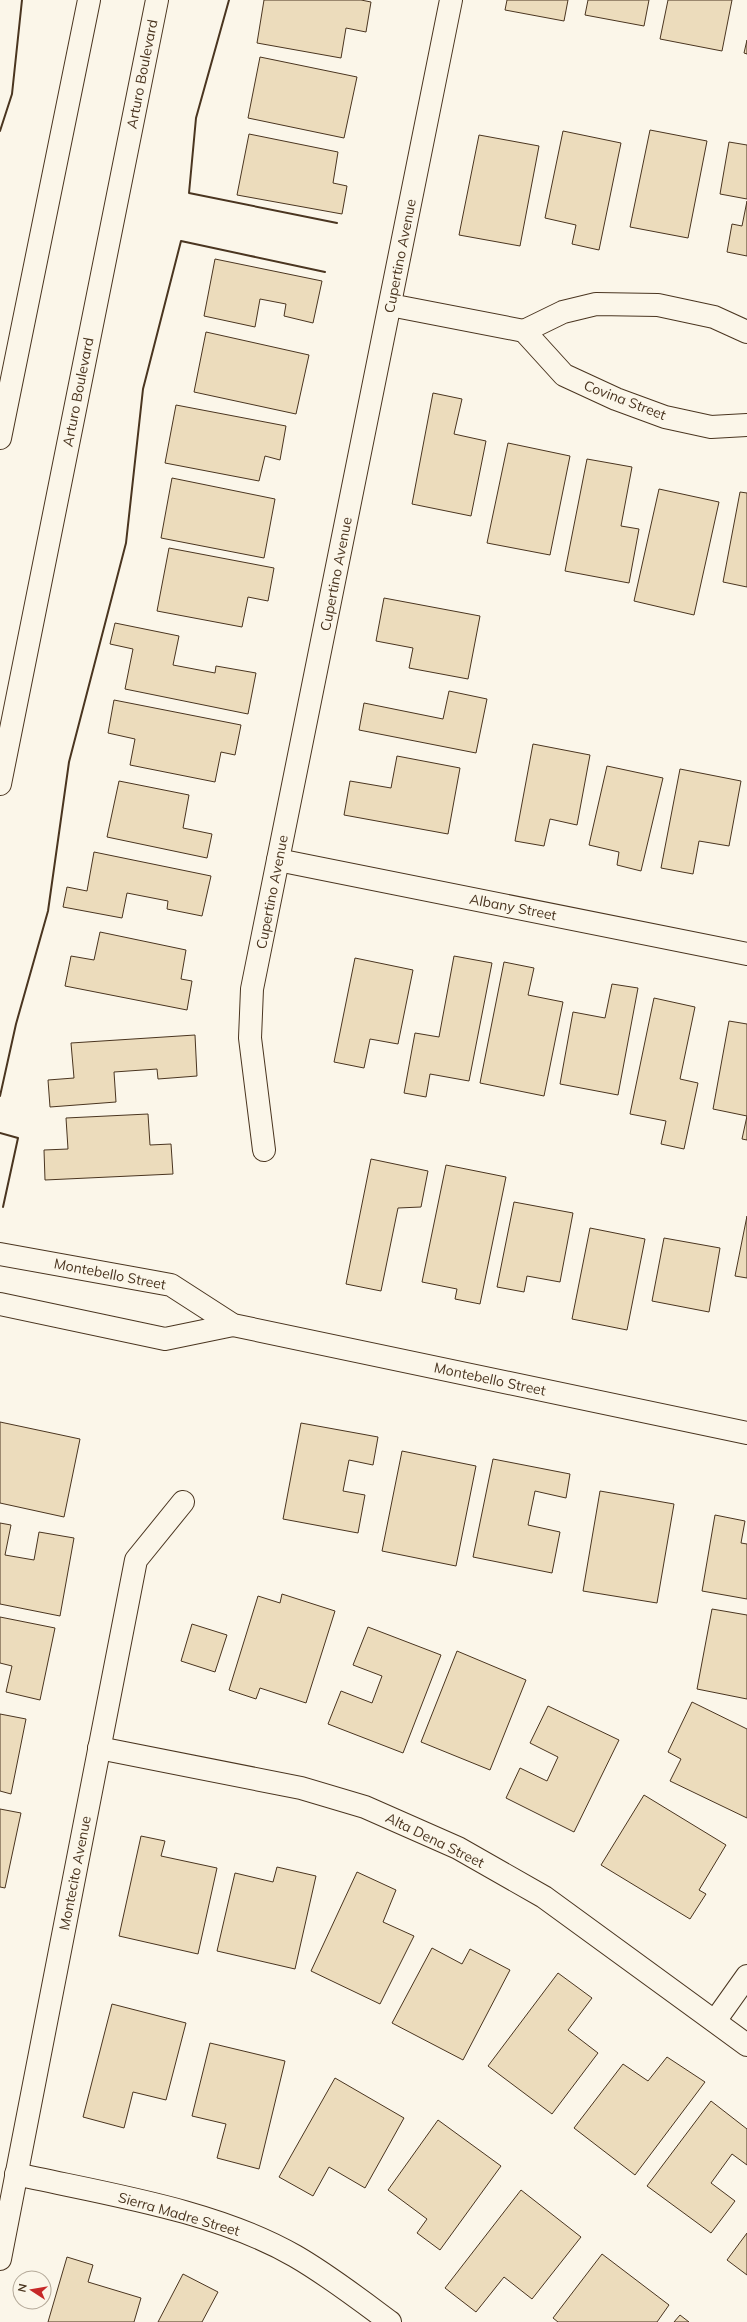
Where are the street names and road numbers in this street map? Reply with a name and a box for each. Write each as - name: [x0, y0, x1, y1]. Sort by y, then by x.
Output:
- street label: Arturo Boulevard: [123, 18, 161, 130]
- street label: Cupertino Avenue: [380, 197, 420, 315]
- street label: Arturo Boulevard: [59, 336, 97, 448]
- street label: Covina Street: [581, 376, 669, 424]
- street label: Cupertino Avenue: [316, 515, 356, 633]
- street label: Cupertino Avenue: [252, 833, 292, 951]
- street label: Albany Street: [468, 890, 558, 924]
- street label: Montebello Street: [52, 1254, 168, 1294]
- street label: Montebello Street: [433, 1358, 548, 1400]
- street label: Alta Dena Street: [383, 1808, 487, 1872]
- street label: Montecito Avenue: [55, 1814, 95, 1932]
- street label: Sierra Madre Street: [116, 2188, 242, 2240]

